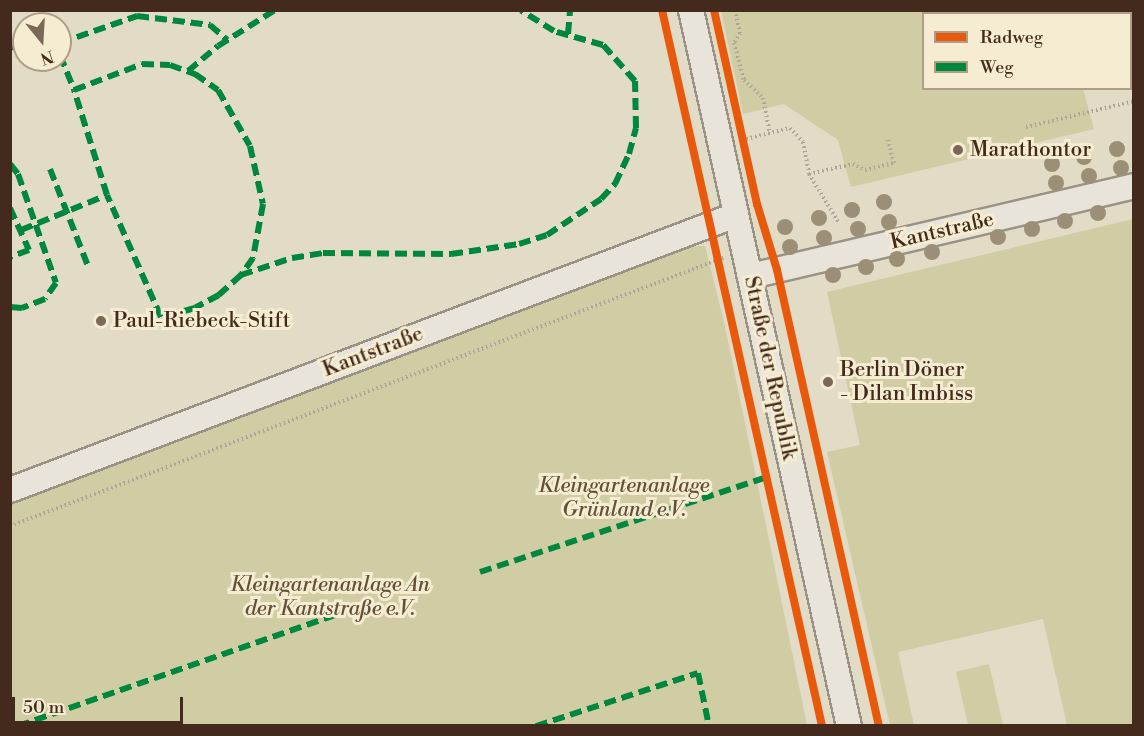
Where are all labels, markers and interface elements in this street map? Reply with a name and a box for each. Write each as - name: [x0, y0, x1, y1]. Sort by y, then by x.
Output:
- north arrow: [12, 12, 72, 72]
- legend: [922, 12, 1132, 90]
- text: Radweg: [980, 26, 1043, 49]
- text: N: [38, 46, 56, 69]
- text: Weg: [980, 56, 1014, 79]
- place label: Marathontor: [970, 137, 1091, 163]
- marker: Marathontor: [951, 143, 965, 157]
- street label: Kantstraße: [888, 207, 996, 255]
- street label: Straße der Republik: [738, 274, 802, 462]
- place label: Paul-Riebeck-Stift: [113, 308, 290, 334]
- marker: Paul-Riebeck-Stift: [94, 314, 108, 328]
- street label: Kantstraße: [319, 321, 427, 383]
- place label: Berlin Döner - Dilan Imbiss: [840, 357, 973, 407]
- marker: Berlin Döner - Dilan Imbiss: [821, 375, 835, 389]
- park label: Kleingartenanlage Grünland e.V.: [538, 473, 710, 523]
- park label: Kleingartenanlage An der Kantstraße e.V.: [230, 572, 430, 622]
- scale bar: [15, 685, 186, 723]
- text: 50 m: [23, 696, 64, 719]

